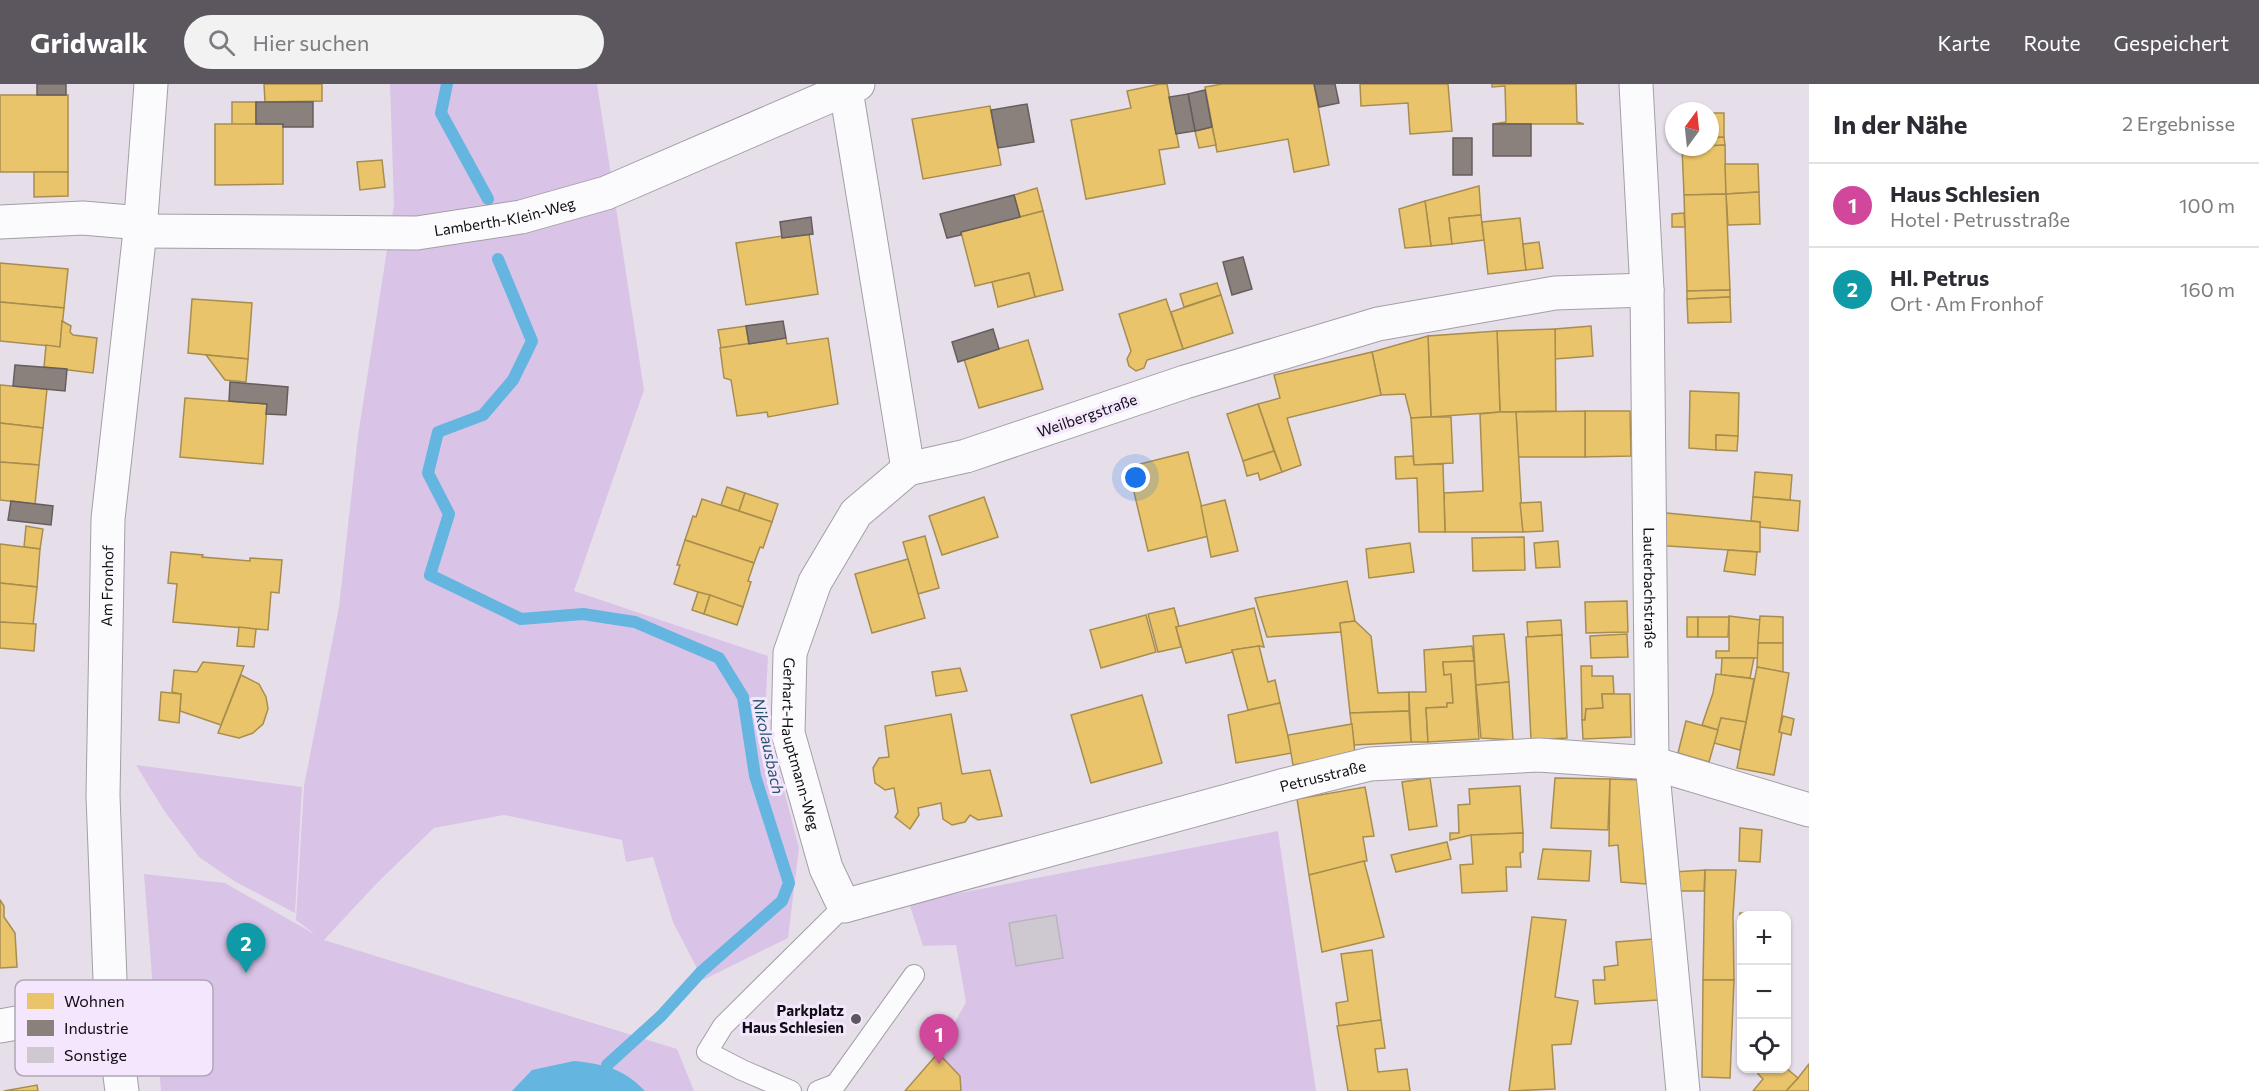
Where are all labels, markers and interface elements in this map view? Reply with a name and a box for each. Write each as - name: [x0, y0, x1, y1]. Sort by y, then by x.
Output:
- search box: [184, 15, 604, 69]
- text: Gridwalk: [30, 25, 148, 59]
- icon: search: [205, 26, 238, 59]
- text: Hier suchen: [253, 29, 369, 56]
- text: Karte: [1937, 30, 1990, 55]
- text: Route: [2023, 30, 2081, 55]
- text: Gespeichert: [2114, 30, 2229, 55]
- north arrow: [1665, 102, 1719, 156]
- text: In der Nähe: [1833, 108, 1968, 139]
- text: 2 Ergebnisse: [2122, 111, 2235, 135]
- text: Haus Schlesien: [1890, 180, 2040, 207]
- street label: Lamberth-Klein-Weg: [433, 193, 577, 239]
- text: 1: [1848, 193, 1857, 217]
- text: 100 m: [2179, 193, 2235, 217]
- text: Hotel · Petrusstraße: [1890, 207, 2070, 231]
- text: Hl. Petrus: [1890, 264, 1989, 291]
- text: 2: [1847, 277, 1858, 301]
- text: 160 m: [2180, 277, 2235, 301]
- text: Ort · Am Fronhof: [1890, 291, 2043, 315]
- street label: Weilbergstraße: [1035, 389, 1139, 440]
- your location: [1121, 463, 1150, 492]
- street label: Lauterbachstraße: [1641, 527, 1660, 648]
- street label: Am Fronhof: [97, 545, 117, 627]
- street label: Gerhart-Hauptmann-Weg: [779, 657, 824, 832]
- water label: Nikolausbach: [750, 696, 788, 796]
- street label: Petrusstraße: [1278, 756, 1368, 795]
- map controls: [1737, 911, 1791, 1073]
- button: +: [1737, 911, 1791, 965]
- pin: 2: [226, 924, 266, 973]
- button: −: [1737, 965, 1791, 1019]
- legend: [15, 980, 213, 1076]
- text: Wohnen: [64, 991, 125, 1010]
- place label: Parkplatz Haus Schlesien: [742, 1001, 844, 1036]
- marker: Parkplatz Haus Schlesien: [849, 1012, 863, 1026]
- pin: 1: [920, 1014, 958, 1064]
- text: Industrie: [64, 1018, 129, 1037]
- button: locate: [1737, 1019, 1791, 1073]
- text: Sonstige: [64, 1045, 127, 1064]

